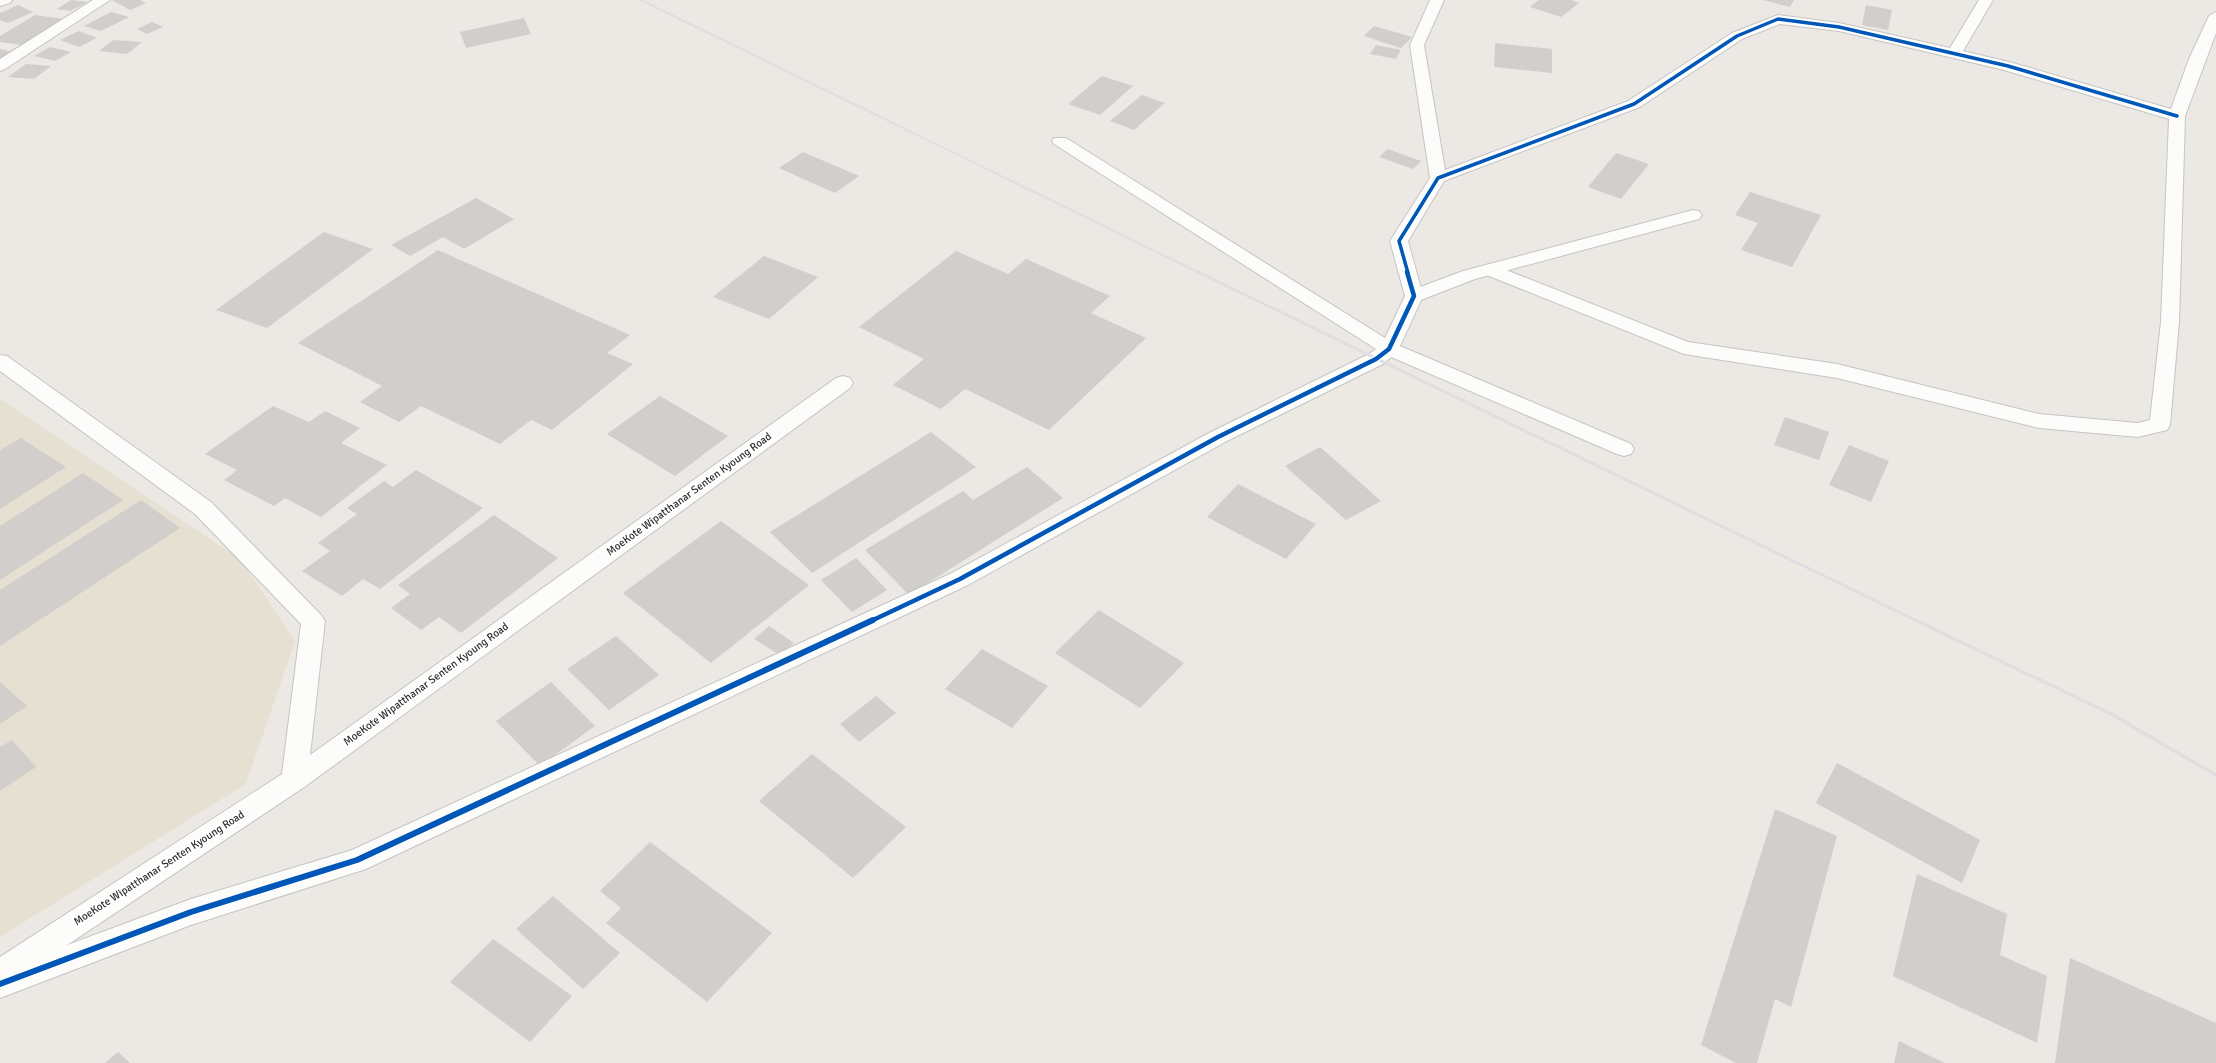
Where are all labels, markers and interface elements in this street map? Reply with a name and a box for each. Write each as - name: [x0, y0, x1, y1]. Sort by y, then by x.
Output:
- street label: MoeKote Wipatthanar Senten Kyoung Road: [604, 430, 774, 558]
- street label: MoeKote Wipatthanar Senten Kyoung Road: [341, 620, 511, 748]
- street label: MoeKote Wipatthanar Senten Kyoung Road: [71, 808, 247, 928]

